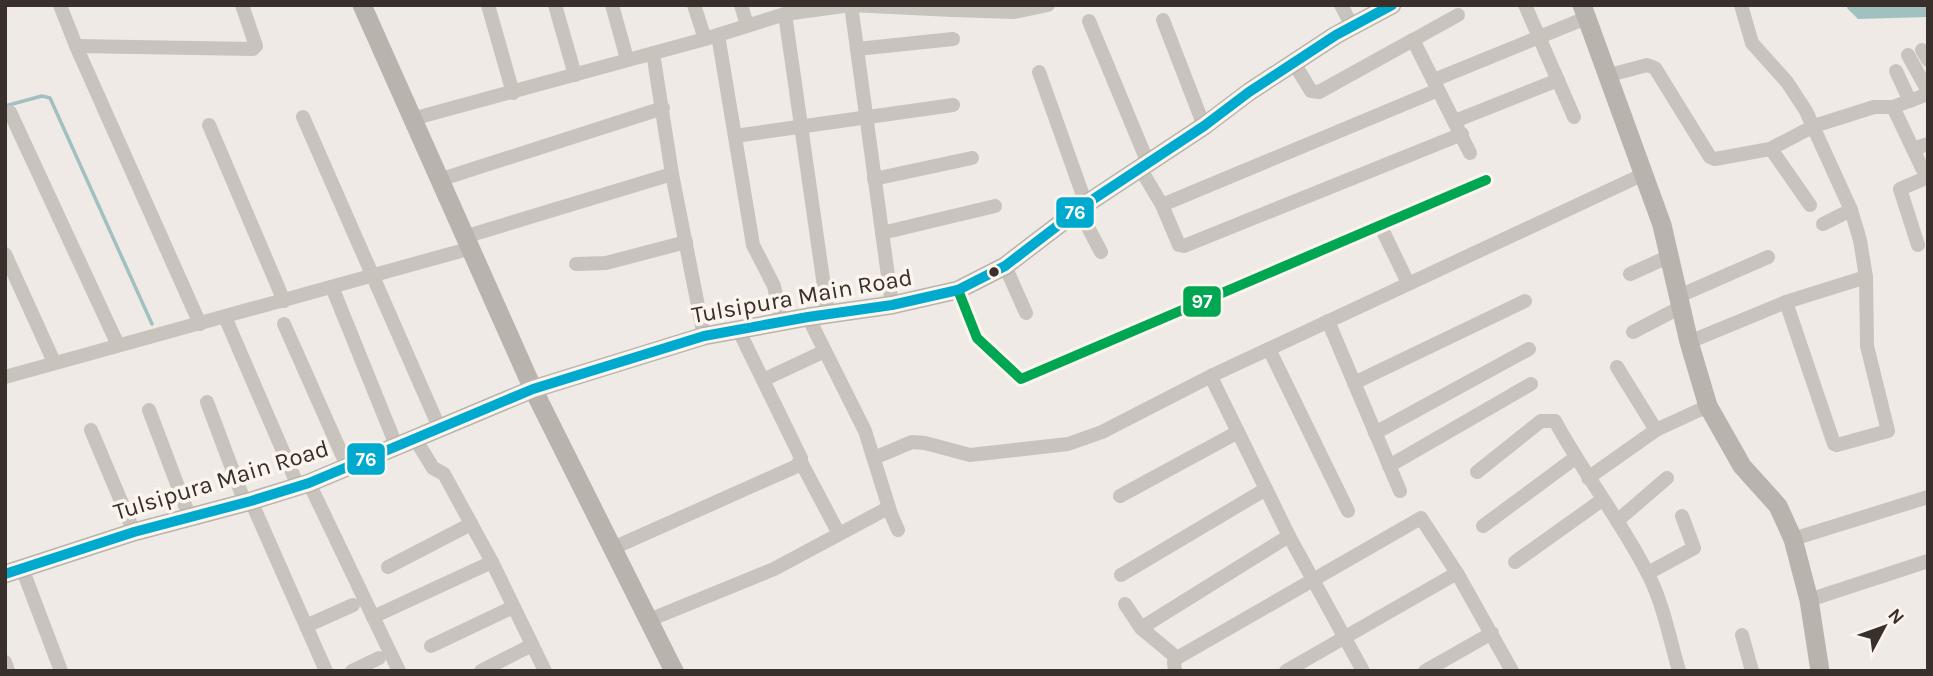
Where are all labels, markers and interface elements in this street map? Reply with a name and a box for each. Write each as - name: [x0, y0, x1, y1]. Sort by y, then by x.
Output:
- line badge: 76: [1055, 196, 1095, 229]
- text: 76: [1065, 202, 1086, 224]
- street label: Tulsipura Main Road: [689, 263, 915, 329]
- unlabelled marker: [987, 265, 1001, 279]
- line badge: 97: [1182, 285, 1222, 318]
- text: 97: [1191, 291, 1213, 313]
- street label: Tulsipura Main Road: [110, 434, 332, 526]
- line badge: 76: [346, 442, 386, 476]
- text: 76: [356, 449, 377, 471]
- north arrow: [1849, 592, 1919, 662]
- text: N: [1883, 604, 1909, 629]

